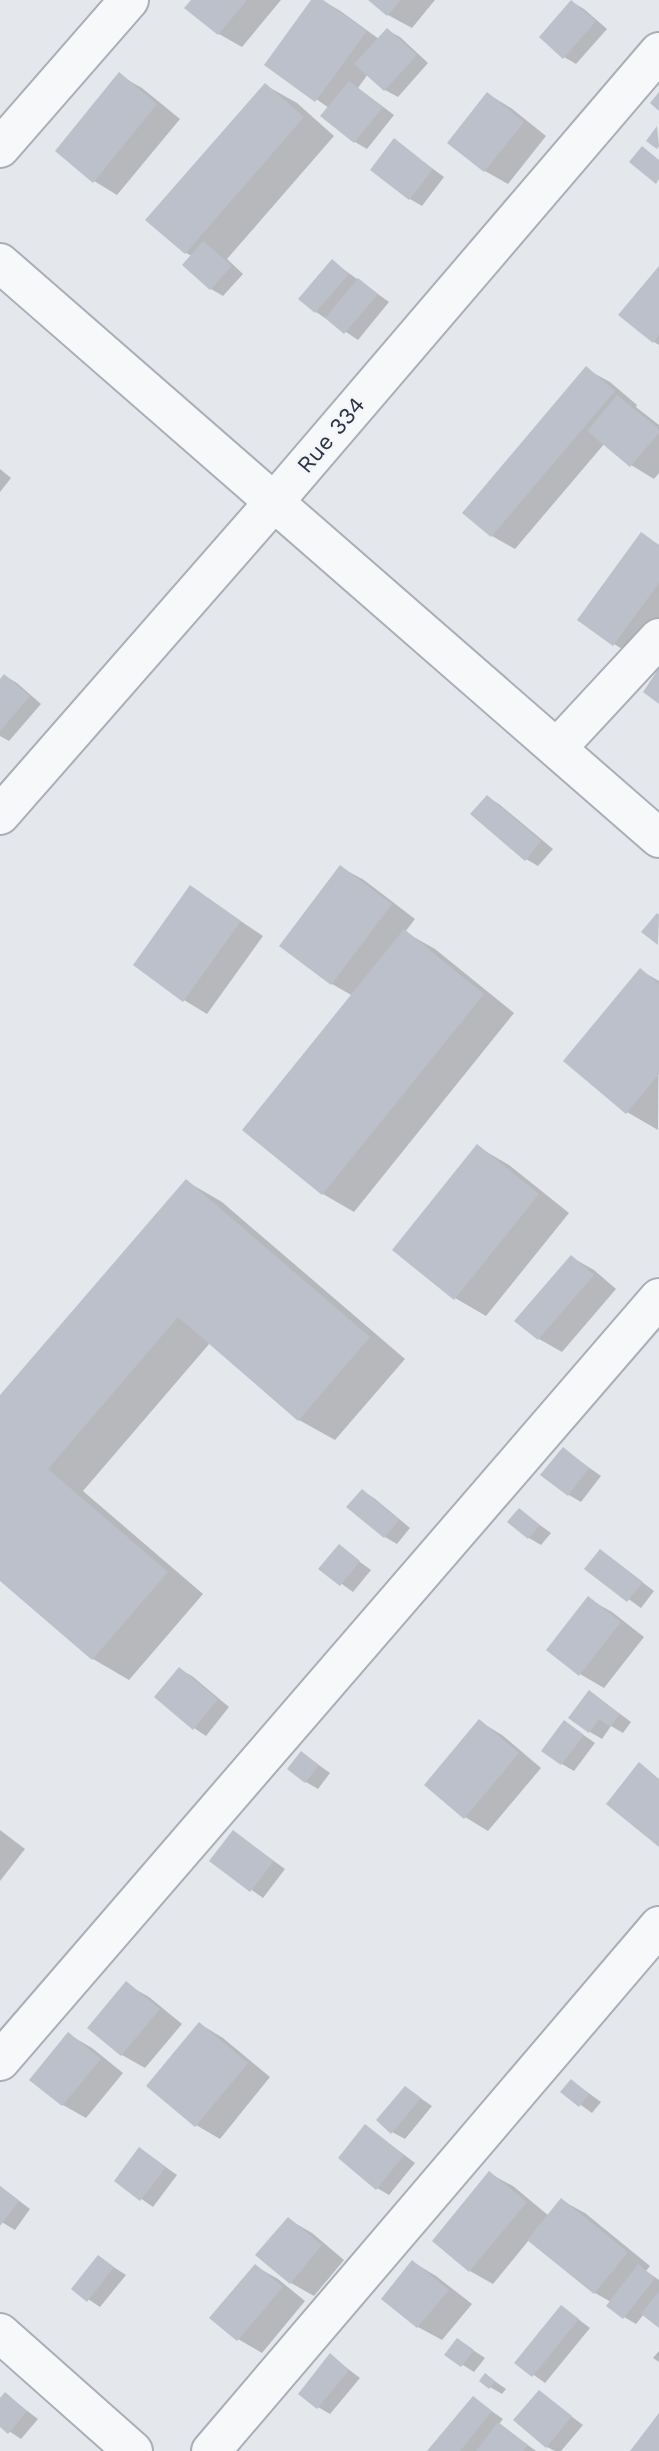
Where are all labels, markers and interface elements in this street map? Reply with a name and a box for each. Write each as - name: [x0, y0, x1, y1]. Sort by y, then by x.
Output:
- street label: Rue 334: [291, 391, 371, 479]

